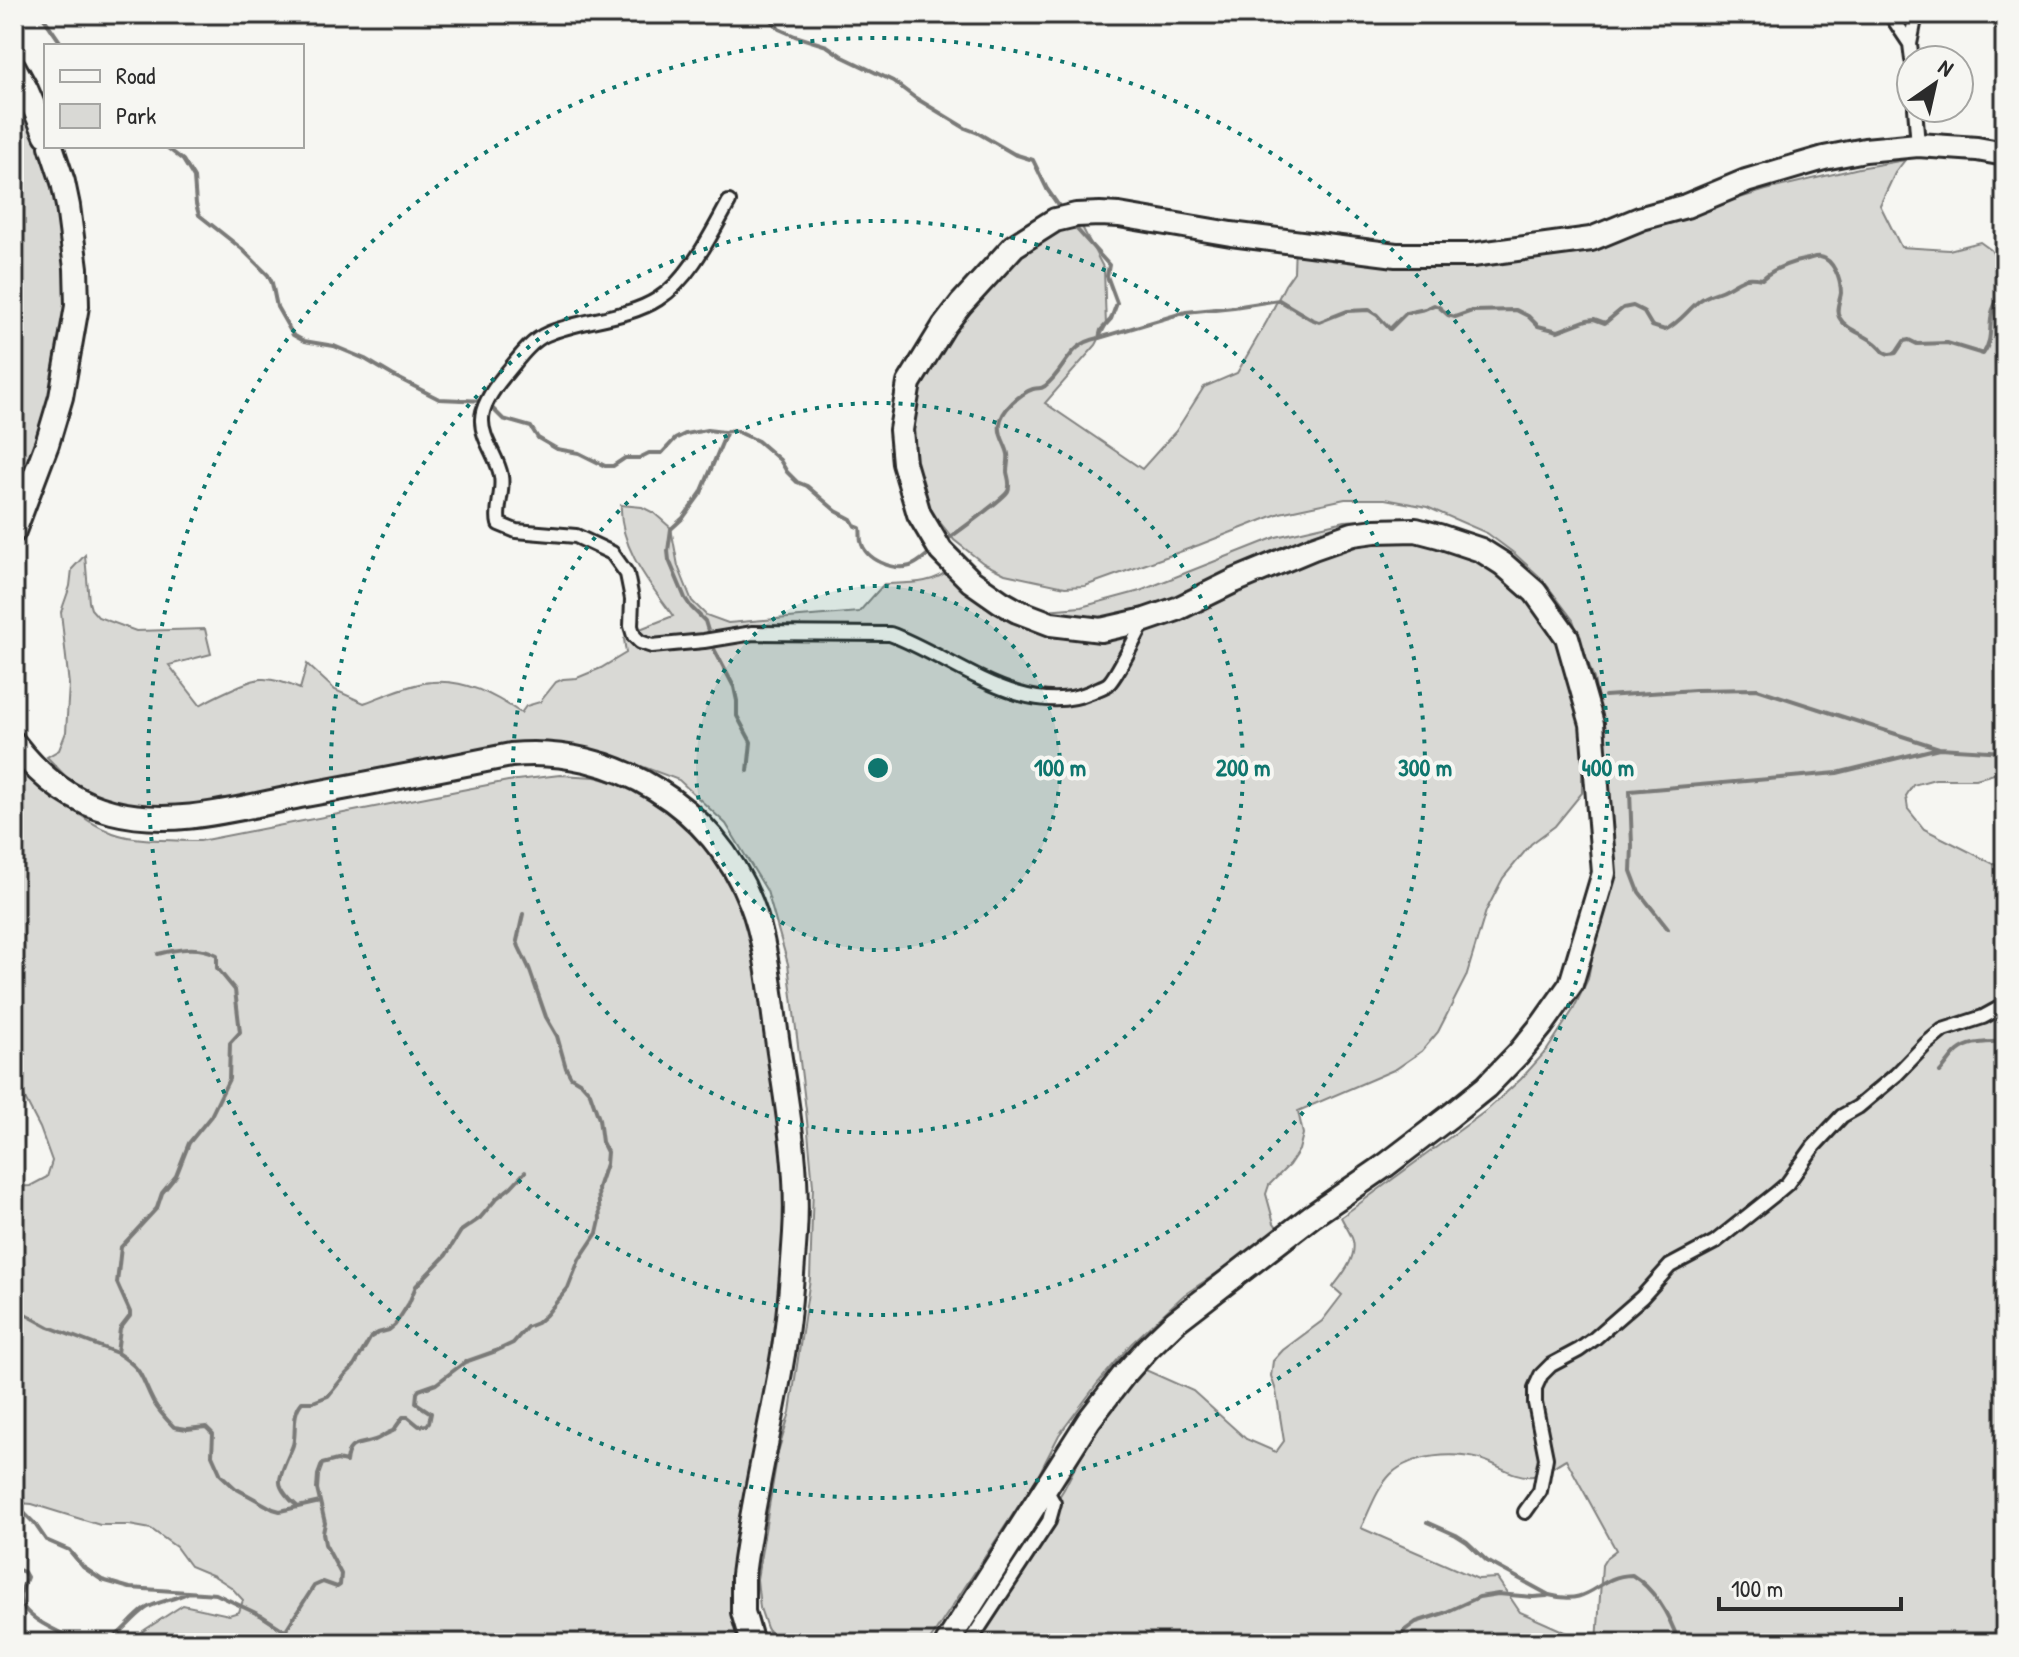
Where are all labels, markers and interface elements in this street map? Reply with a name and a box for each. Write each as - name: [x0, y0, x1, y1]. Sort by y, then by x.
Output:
- legend: [44, 44, 304, 148]
- north arrow: [1895, 44, 1975, 124]
- text: N: [1933, 52, 1960, 83]
- text: Road: [116, 59, 155, 91]
- text: Park: [116, 99, 156, 131]
- text: 100 m: [1034, 751, 1086, 783]
- text: 200 m: [1216, 751, 1270, 783]
- text: 300 m: [1398, 751, 1452, 783]
- text: 400 m: [1582, 751, 1634, 783]
- centre of rings: [864, 754, 892, 782]
- scale bar: [1719, 1561, 1901, 1611]
- text: 100 m: [1731, 1572, 1783, 1604]

